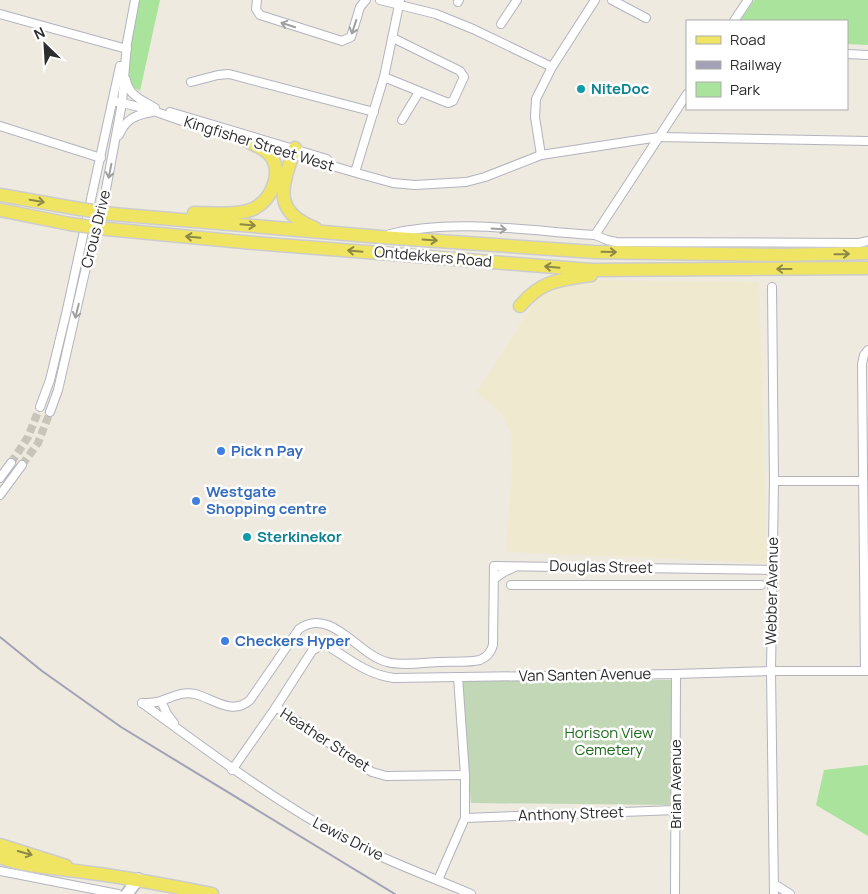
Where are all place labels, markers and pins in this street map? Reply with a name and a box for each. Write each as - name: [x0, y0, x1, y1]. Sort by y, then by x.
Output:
- place label: NiteDoc: [591, 78, 650, 99]
- marker: NiteDoc: [575, 83, 587, 95]
- place label: Pick n Pay: [231, 440, 303, 461]
- marker: Pick n Pay: [215, 445, 227, 457]
- place label: Westgate Shopping centre: [206, 481, 327, 519]
- marker: Westgate Shopping centre: [190, 495, 202, 507]
- place label: Sterkinekor: [257, 526, 342, 547]
- marker: Sterkinekor: [241, 531, 253, 543]
- place label: Checkers Hyper: [235, 630, 350, 651]
- marker: Checkers Hyper: [219, 635, 231, 647]

